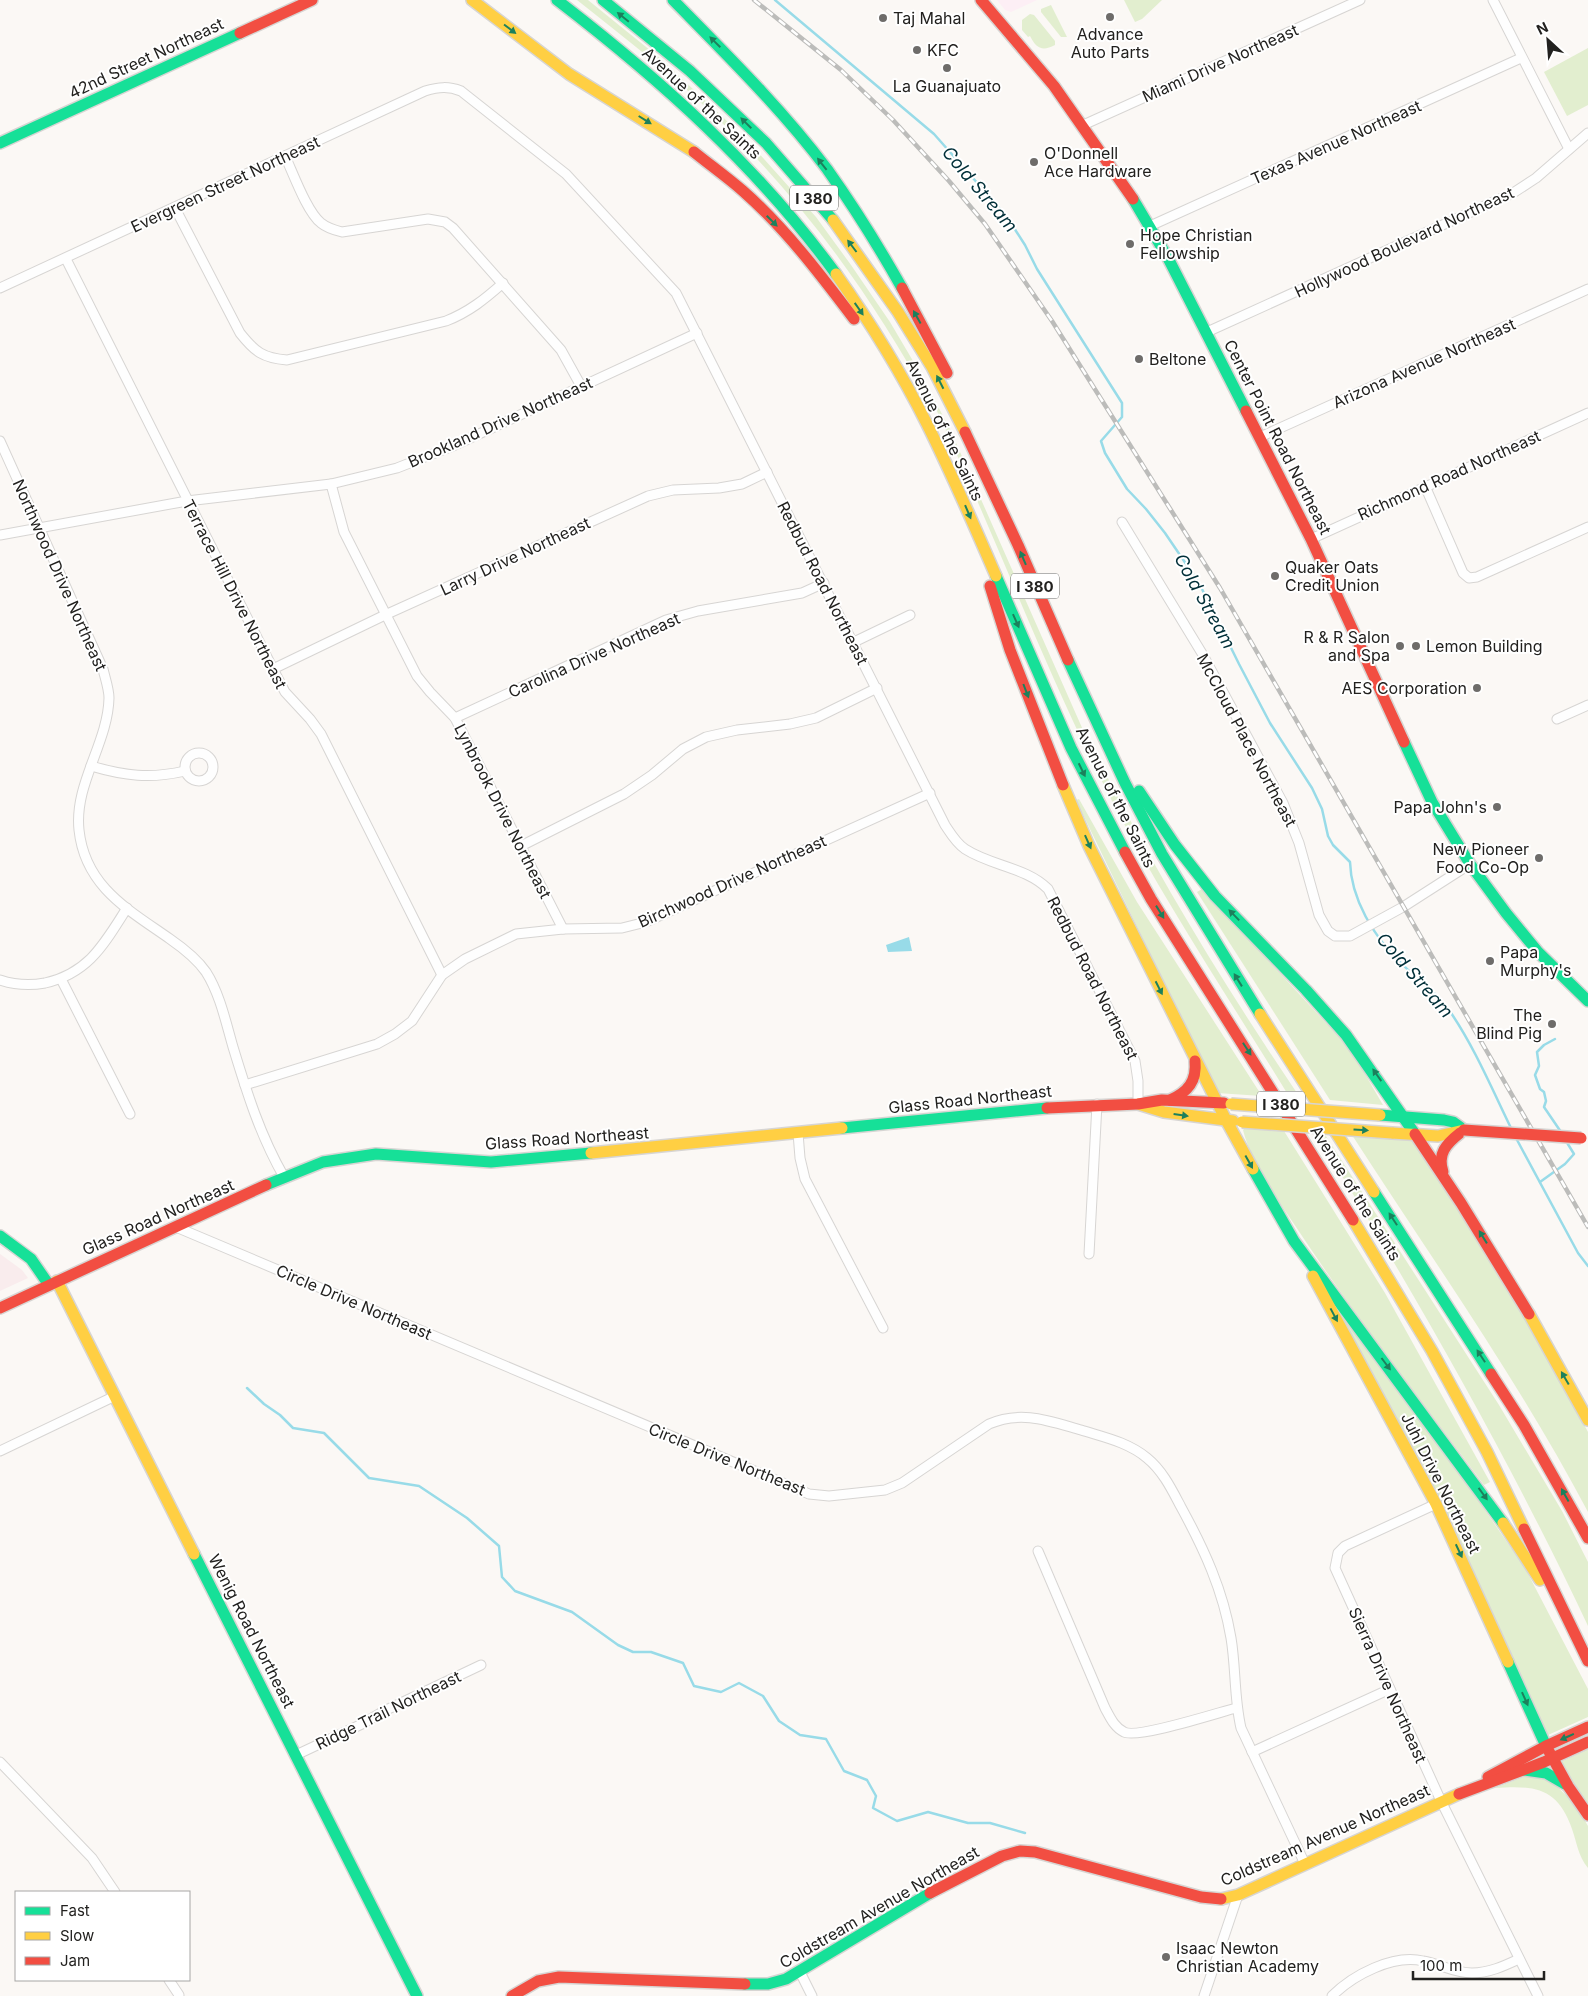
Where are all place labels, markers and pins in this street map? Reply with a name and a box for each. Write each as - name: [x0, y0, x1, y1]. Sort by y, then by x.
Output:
- place label: Taj Mahal: [893, 8, 965, 28]
- marker: Advance Auto Parts: [1104, 11, 1116, 23]
- marker: Taj Mahal: [877, 12, 889, 24]
- place label: Advance Auto Parts: [1071, 24, 1149, 62]
- place label: KFC: [927, 40, 959, 60]
- marker: KFC: [911, 44, 923, 56]
- marker: La Guanajuato: [941, 62, 953, 74]
- place label: La Guanajuato: [893, 76, 1001, 96]
- place label: O'Donnell Ace Hardware: [1044, 143, 1152, 181]
- marker: O'Donnell Ace Hardware: [1028, 156, 1040, 168]
- place label: Hope Christian Fellowship: [1140, 225, 1252, 263]
- marker: Hope Christian Fellowship: [1124, 238, 1136, 250]
- place label: Beltone: [1149, 349, 1206, 369]
- marker: Beltone: [1133, 353, 1145, 365]
- place label: Quaker Oats Credit Union: [1285, 557, 1379, 595]
- marker: Quaker Oats Credit Union: [1269, 570, 1281, 582]
- place label: R & R Salon and Spa: [1303, 627, 1390, 665]
- place label: Lemon Building: [1426, 636, 1543, 656]
- marker: R & R Salon and Spa: [1394, 640, 1406, 652]
- marker: Lemon Building: [1410, 640, 1422, 652]
- place label: AES Corporation: [1341, 678, 1467, 698]
- marker: AES Corporation: [1471, 682, 1483, 694]
- place label: Papa John's: [1393, 797, 1487, 817]
- marker: Papa John's: [1491, 801, 1503, 813]
- place label: New Pioneer Food Co-Op: [1432, 839, 1529, 877]
- marker: New Pioneer Food Co-Op: [1533, 852, 1545, 864]
- place label: Papa Murphy's: [1500, 942, 1571, 980]
- marker: Papa Murphy's: [1484, 955, 1496, 967]
- place label: The Blind Pig: [1476, 1005, 1542, 1043]
- marker: The Blind Pig: [1546, 1018, 1558, 1030]
- place label: Isaac Newton Christian Academy: [1176, 1938, 1319, 1976]
- marker: Isaac Newton Christian Academy: [1160, 1951, 1172, 1963]

